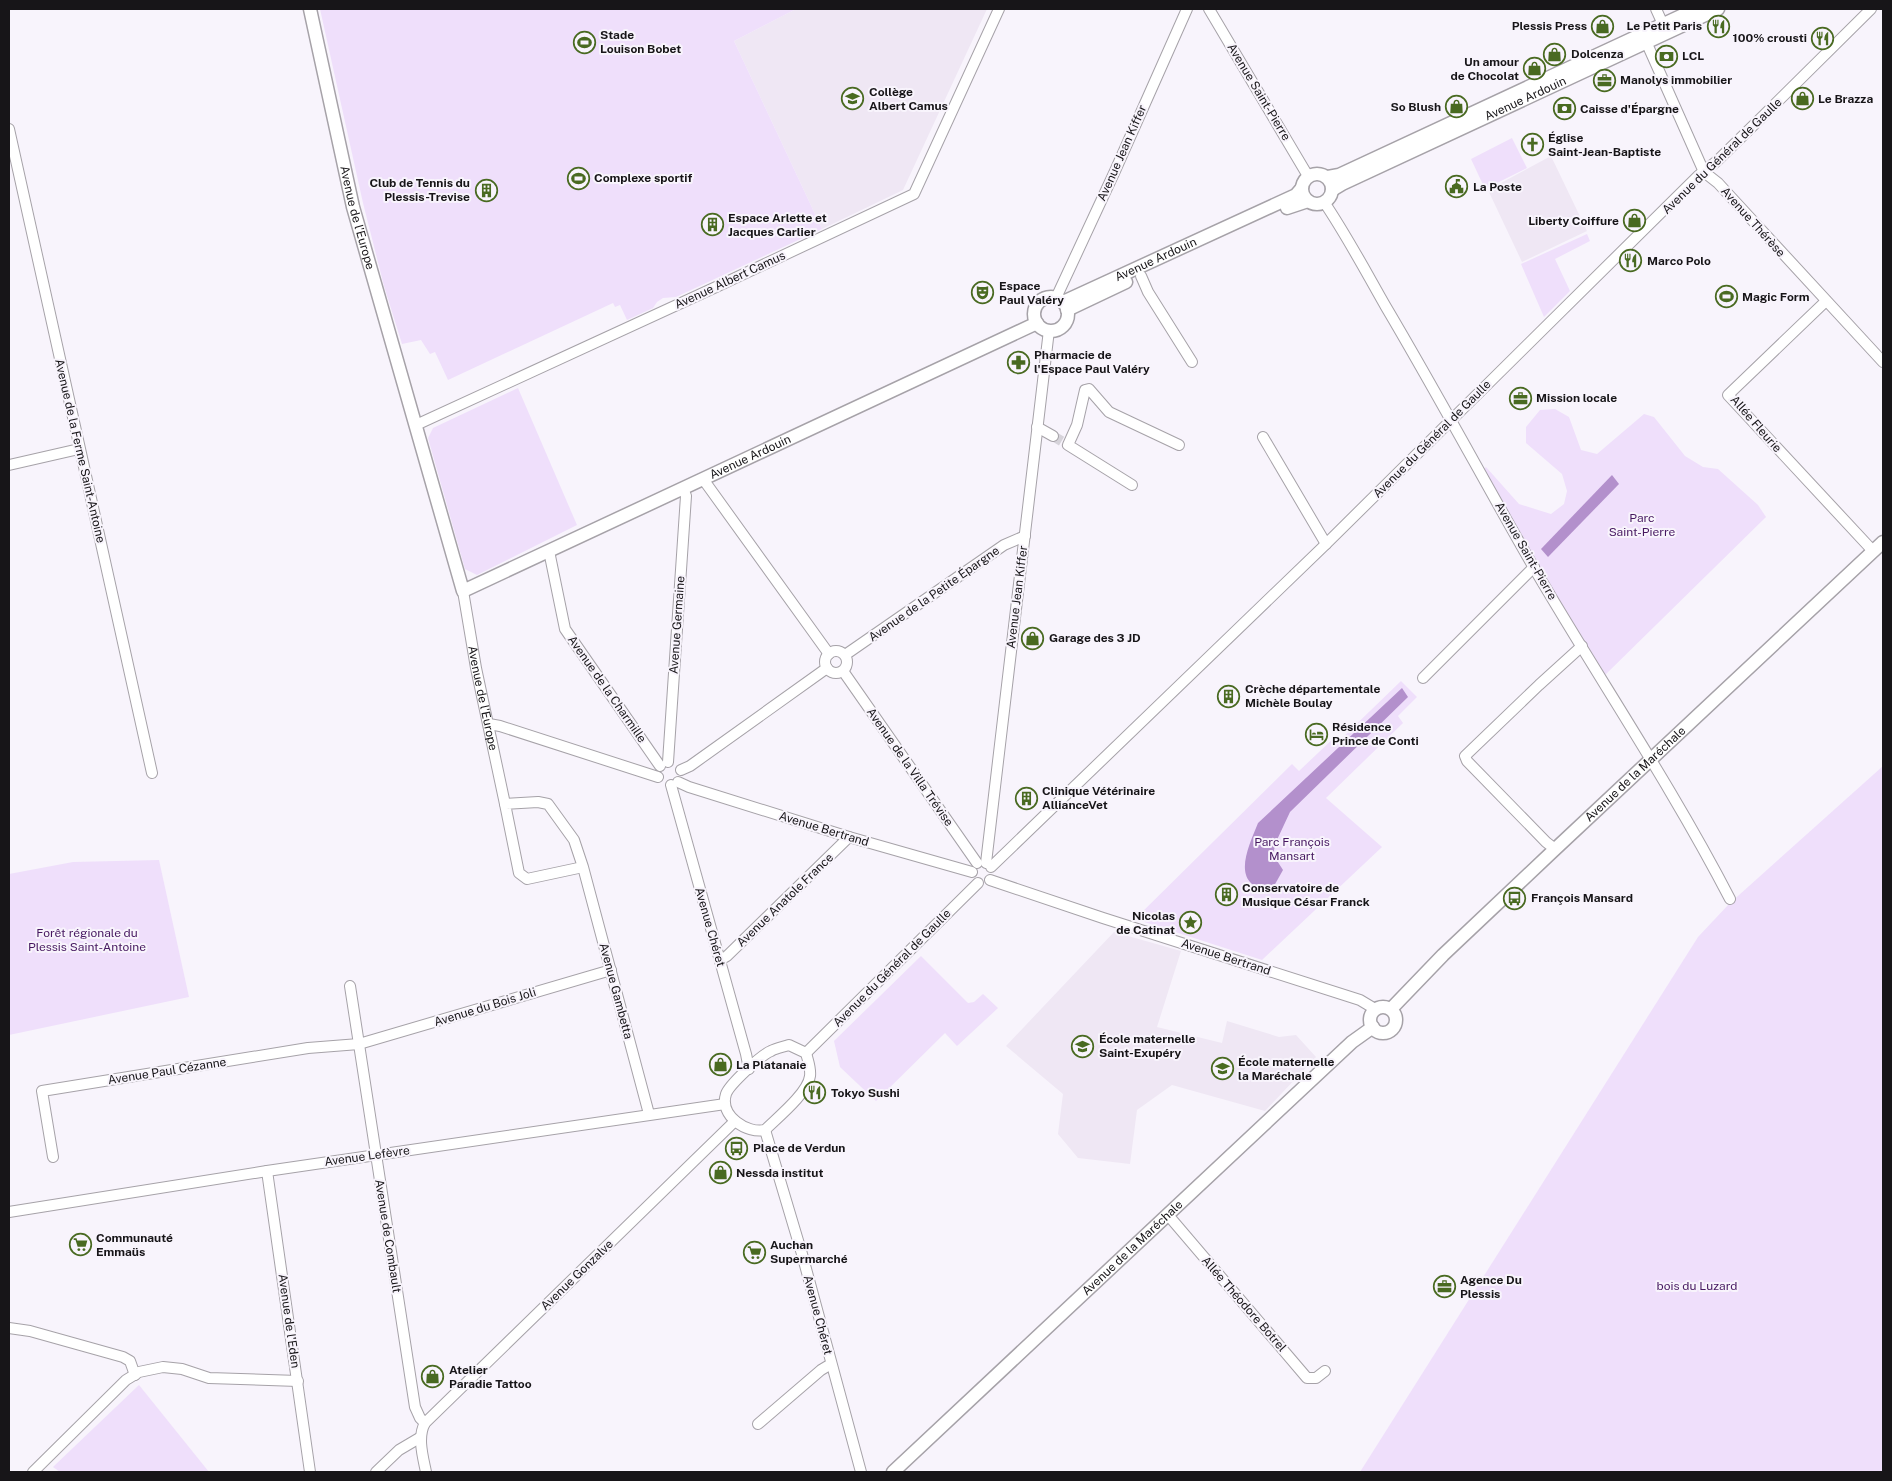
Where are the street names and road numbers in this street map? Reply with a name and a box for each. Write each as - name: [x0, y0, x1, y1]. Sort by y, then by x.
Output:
- street label: Avenue Saint-Pierre: [1224, 41, 1294, 143]
- street label: Avenue Ardouin: [1482, 74, 1568, 124]
- street label: Avenue du Général de Gaulle: [1659, 95, 1785, 217]
- street label: Avenue Jean Kiffer: [1095, 103, 1150, 203]
- street label: Avenue de l'Europe: [337, 165, 378, 271]
- street label: Avenue Thérèse: [1718, 184, 1788, 260]
- street label: Avenue Ardouin: [1113, 235, 1199, 284]
- street label: Avenue Albert Camus: [672, 248, 788, 312]
- street label: Avenue de la Ferme Saint-Antoine: [52, 358, 108, 545]
- street label: Avenue du Général de Gaulle: [1370, 377, 1494, 501]
- street label: Allée Fleurie: [1728, 393, 1785, 455]
- street label: Avenue Ardouin: [707, 432, 793, 482]
- street label: Avenue Saint-Pierre: [1492, 500, 1560, 603]
- street label: Avenue de la Petite Épargne: [866, 543, 1002, 645]
- street label: Avenue Jean Kiffer: [1004, 544, 1030, 649]
- street label: Avenue Germaine: [667, 575, 687, 674]
- street label: Avenue de la Charmille: [565, 633, 649, 745]
- street label: Avenue de l'Europe: [465, 645, 500, 752]
- street label: Avenue de la Villa Trévise: [864, 705, 956, 829]
- street label: Avenue de la Maréchale: [1582, 723, 1689, 825]
- street label: Avenue Bertrand: [777, 809, 871, 849]
- street label: Avenue Anatole France: [734, 850, 836, 950]
- street label: Avenue Chéret: [692, 886, 728, 969]
- street label: Avenue du Général de Gaulle: [830, 906, 954, 1030]
- street label: Avenue Bertrand: [1179, 936, 1273, 978]
- street label: Avenue Gambetta: [596, 941, 636, 1041]
- street label: Avenue du Bois Joli: [432, 985, 538, 1029]
- street label: Avenue Paul Cézanne: [107, 1055, 227, 1087]
- street label: Avenue Lefèvre: [323, 1143, 411, 1169]
- street label: Avenue de Combault: [372, 1178, 404, 1294]
- street label: Avenue de la Maréchale: [1079, 1197, 1186, 1298]
- street label: Avenue Gonzalve: [538, 1237, 616, 1313]
- street label: Allée Théodore Botrel: [1199, 1253, 1289, 1355]
- street label: Avenue de l'Eden: [275, 1273, 303, 1369]
- street label: Avenue Chéret: [801, 1274, 835, 1357]

